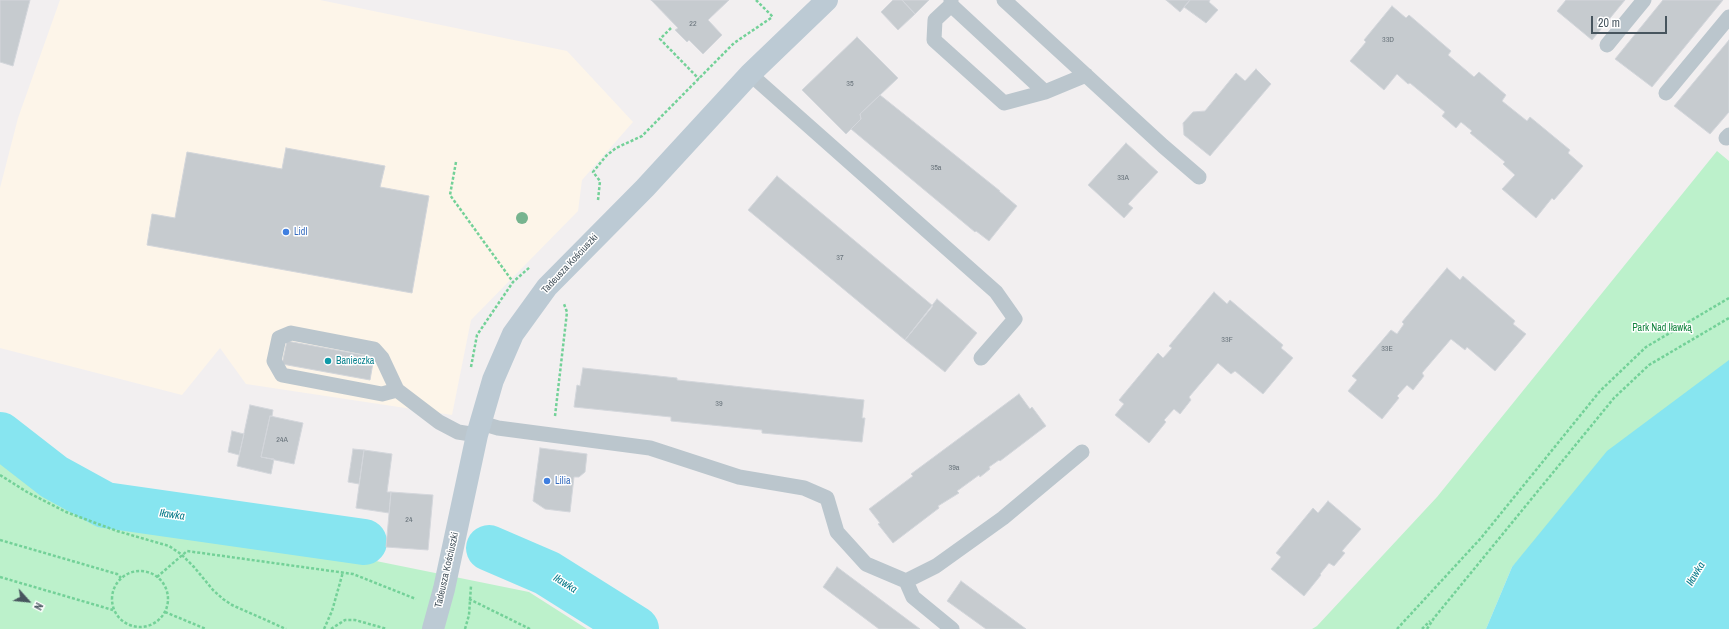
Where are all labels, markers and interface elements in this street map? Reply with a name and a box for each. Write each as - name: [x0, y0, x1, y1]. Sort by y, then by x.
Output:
- scale bar: [1593, 8, 1669, 34]
- text: 20 m: [1598, 15, 1620, 31]
- house number: 22: [689, 19, 697, 29]
- house number: 33D: [1382, 35, 1394, 45]
- house number: 35: [846, 79, 854, 89]
- house number: 35a: [931, 163, 941, 173]
- house number: 33A: [1117, 173, 1129, 183]
- place label: Lidl: [294, 226, 307, 238]
- marker: Lidl: [281, 227, 291, 237]
- street label: Tadeusza Kościuszki: [539, 232, 601, 296]
- house number: 37: [836, 253, 844, 263]
- park label: Park Nad Iławką: [1632, 322, 1692, 334]
- house number: 33F: [1221, 335, 1233, 345]
- house number: 33E: [1381, 344, 1393, 354]
- place label: Banieczka: [336, 355, 374, 367]
- marker: Banieczka: [323, 356, 333, 366]
- house number: 39: [715, 399, 723, 409]
- house number: 24A: [276, 435, 288, 445]
- house number: 39a: [949, 463, 959, 473]
- place label: Lilia: [555, 475, 570, 487]
- marker: Lilia: [542, 476, 552, 486]
- water label: Iławka: [158, 507, 186, 523]
- house number: 24: [405, 515, 413, 525]
- street label: Tadeusza Kościuszki: [432, 531, 462, 609]
- water label: Iławka: [1684, 560, 1708, 588]
- water label: Iławka: [551, 572, 579, 596]
- north arrow: [8, 581, 48, 621]
- text: N: [31, 600, 46, 613]

